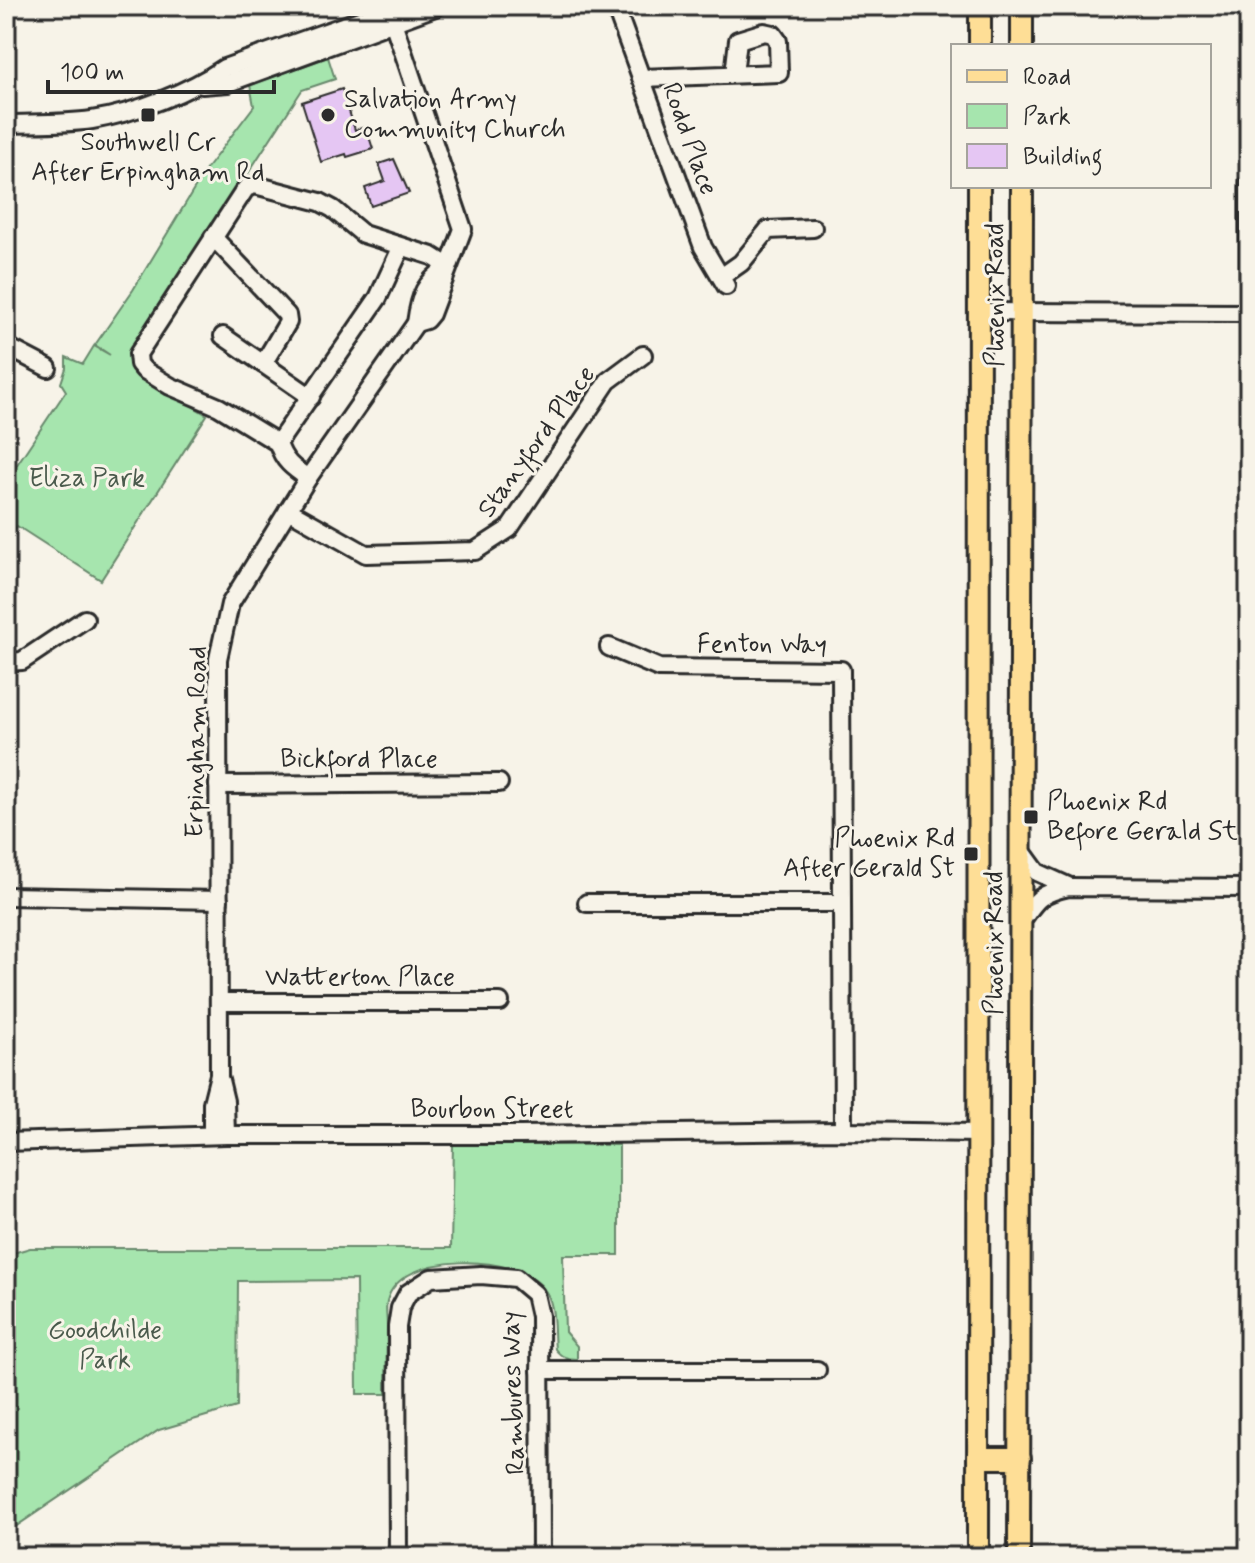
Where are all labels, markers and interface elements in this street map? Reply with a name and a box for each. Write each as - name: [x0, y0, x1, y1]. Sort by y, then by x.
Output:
- scale bar: [48, 44, 274, 94]
- legend: [951, 44, 1211, 188]
- text: 100 m: [60, 58, 124, 89]
- text: Road: [1023, 62, 1071, 93]
- street label: Rodd Place: [653, 78, 725, 200]
- place label: Salvation Army Community Church: [344, 83, 566, 147]
- text: Park: [1023, 102, 1071, 133]
- marker: Southwell Cr After Erpingham Rd: [139, 106, 157, 124]
- marker: Salvation Army Community Church: [319, 106, 337, 124]
- place label: Southwell Cr After Erpingham Rd: [31, 126, 265, 190]
- text: Building: [1023, 142, 1103, 176]
- street label: Phoenix Road: [979, 223, 1013, 367]
- street label: Stanyford Place: [470, 359, 605, 526]
- park label: Eliza Park: [29, 462, 145, 496]
- street label: Fenton Way: [697, 628, 827, 662]
- street label: Erpingham Road: [178, 646, 216, 838]
- street label: Bickford Place: [280, 743, 438, 779]
- place label: Phoenix Rd Before Gerald St: [1047, 785, 1238, 851]
- marker: Phoenix Rd Before Gerald St: [1022, 808, 1040, 826]
- place label: Phoenix Rd After Gerald St: [783, 822, 955, 886]
- marker: Phoenix Rd After Gerald St: [962, 845, 980, 863]
- street label: Phoenix Road: [978, 871, 1012, 1015]
- street label: Watterton Place: [265, 961, 455, 995]
- street label: Bourbon Street: [411, 1093, 573, 1127]
- street label: Rambures Way: [494, 1311, 534, 1475]
- park label: Goodchilde Park: [48, 1314, 162, 1378]

